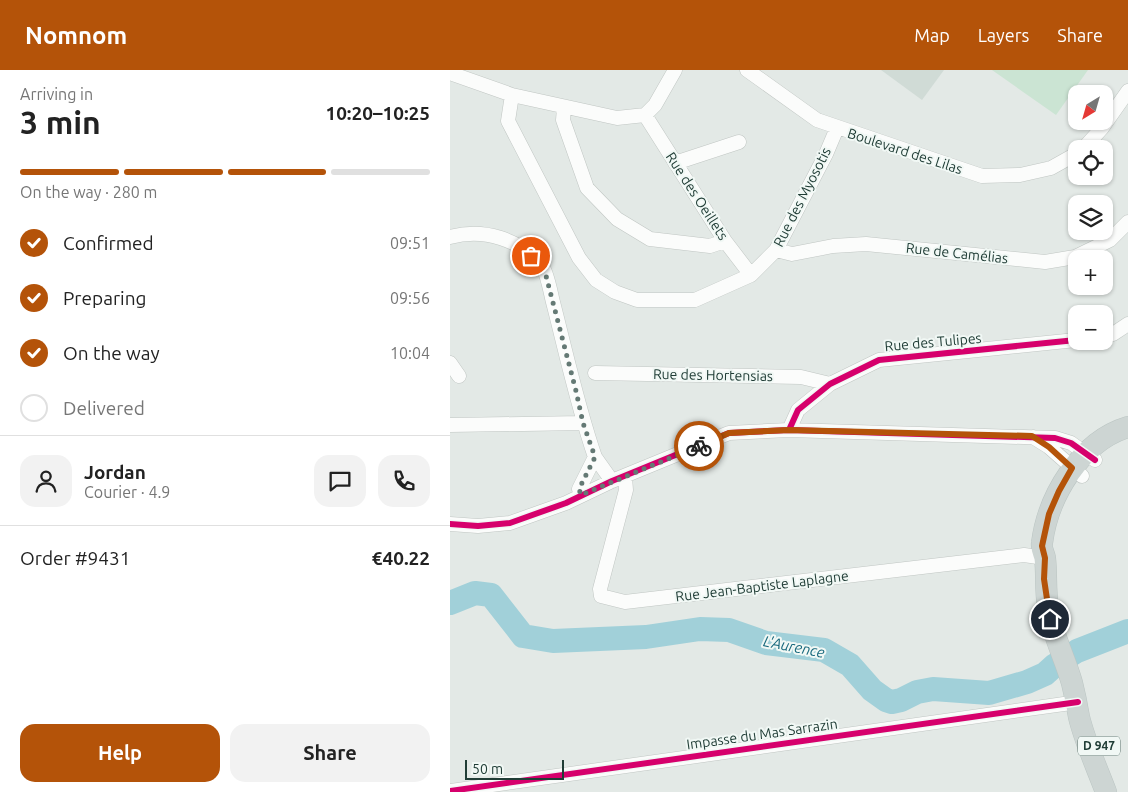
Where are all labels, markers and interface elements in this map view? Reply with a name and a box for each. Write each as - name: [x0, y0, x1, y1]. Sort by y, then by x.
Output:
- text: Nomnom: [25, 22, 127, 49]
- text: Map: [914, 25, 950, 45]
- text: Layers: [978, 25, 1029, 45]
- text: Share: [1057, 25, 1103, 45]
- text: Arriving in: [20, 85, 93, 103]
- north arrow: [1068, 85, 1112, 130]
- map controls: [1068, 85, 1113, 350]
- text: 10:20–10:25: [325, 102, 430, 124]
- text: 3 min: [20, 104, 101, 140]
- street label: Boulevard des Lilas: [846, 125, 964, 177]
- button: locate: [1068, 140, 1113, 185]
- street label: Rue des Myosotis: [770, 145, 834, 249]
- street label: Rue des Oeillets: [663, 149, 731, 243]
- text: On the way · 280 m: [20, 183, 157, 201]
- button: layers: [1068, 195, 1113, 240]
- icon: check: [20, 229, 48, 257]
- text: Confirmed: [63, 232, 154, 254]
- text: 09:51: [390, 234, 430, 252]
- pin: [510, 235, 552, 277]
- street label: Rue de Camélias: [905, 240, 1009, 266]
- icon: bag: [517, 242, 545, 270]
- button: +: [1068, 250, 1113, 295]
- icon: check: [20, 284, 48, 312]
- text: Preparing: [63, 287, 147, 309]
- text: 09:56: [390, 289, 430, 307]
- button: −: [1068, 305, 1113, 350]
- street label: Rue des Tulipes: [884, 330, 982, 354]
- icon: check: [20, 339, 48, 367]
- text: On the way: [63, 342, 160, 364]
- text: 10:04: [390, 344, 430, 362]
- street label: Rue des Hortensias: [653, 366, 773, 384]
- text: Delivered: [63, 397, 145, 419]
- courier: [674, 421, 724, 471]
- icon: bike: [685, 432, 713, 460]
- button: person: [20, 455, 72, 507]
- button: chat: [314, 455, 366, 507]
- button: phone: [378, 455, 430, 507]
- text: Jordan: [84, 461, 146, 483]
- text: Courier · 4.9: [84, 483, 170, 501]
- text: Order #9431: [20, 547, 130, 569]
- text: €40.22: [372, 547, 430, 569]
- street label: Rue Jean-Baptiste Laplagne: [674, 567, 850, 605]
- pin: [1029, 598, 1071, 640]
- icon: home: [1036, 605, 1064, 633]
- water label: L'Aurence: [762, 632, 827, 661]
- street label: Impasse du Mas Sarrazin: [685, 715, 839, 753]
- button: Help: [20, 724, 220, 782]
- button: Share: [230, 724, 430, 782]
- road number: D 947: [1078, 736, 1120, 756]
- scale bar: [465, 757, 564, 780]
- text: 50 m: [472, 761, 503, 777]

